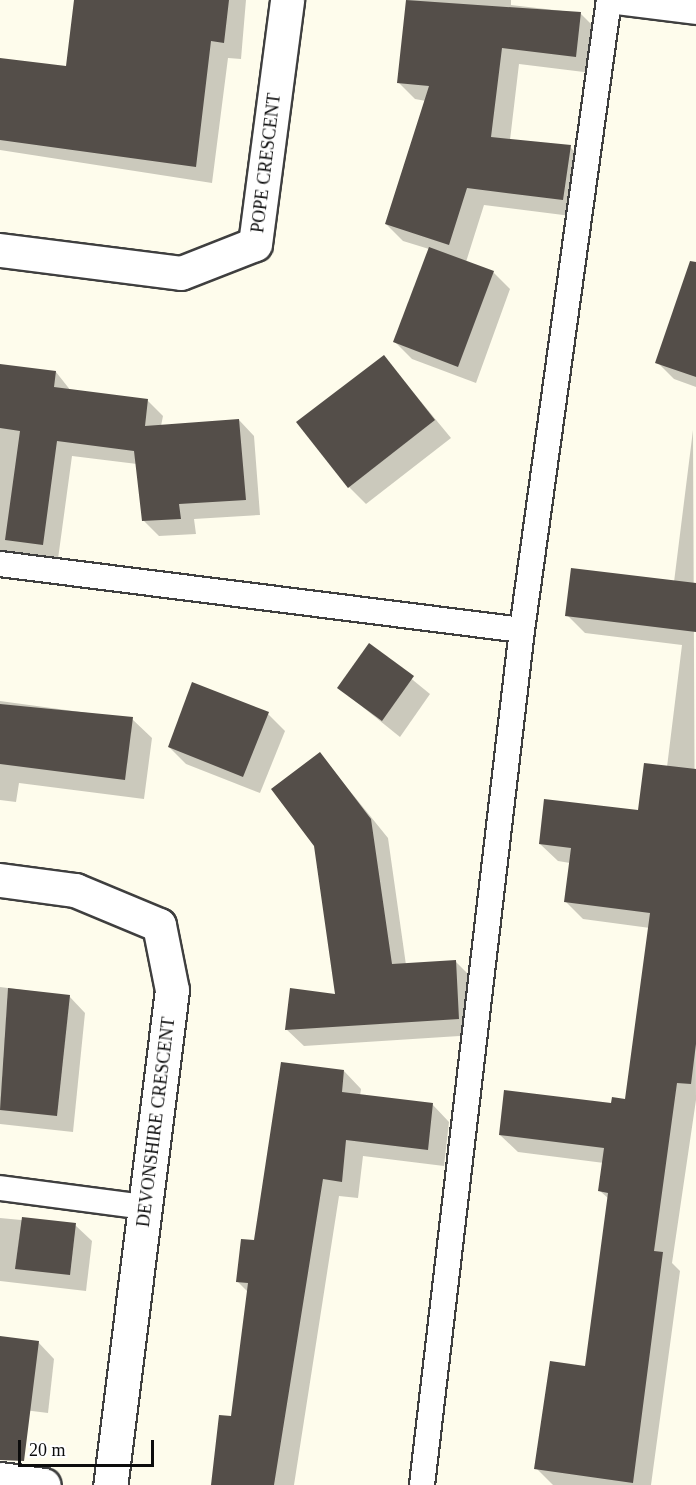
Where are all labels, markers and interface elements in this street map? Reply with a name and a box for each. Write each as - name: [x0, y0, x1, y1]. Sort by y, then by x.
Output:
- street label: POPE CRESCENT: [247, 92, 285, 234]
- street label: DEVONSHIRE CRESCENT: [132, 1016, 180, 1228]
- scale bar: [21, 1428, 158, 1466]
- text: 20 m: [29, 1440, 66, 1460]

